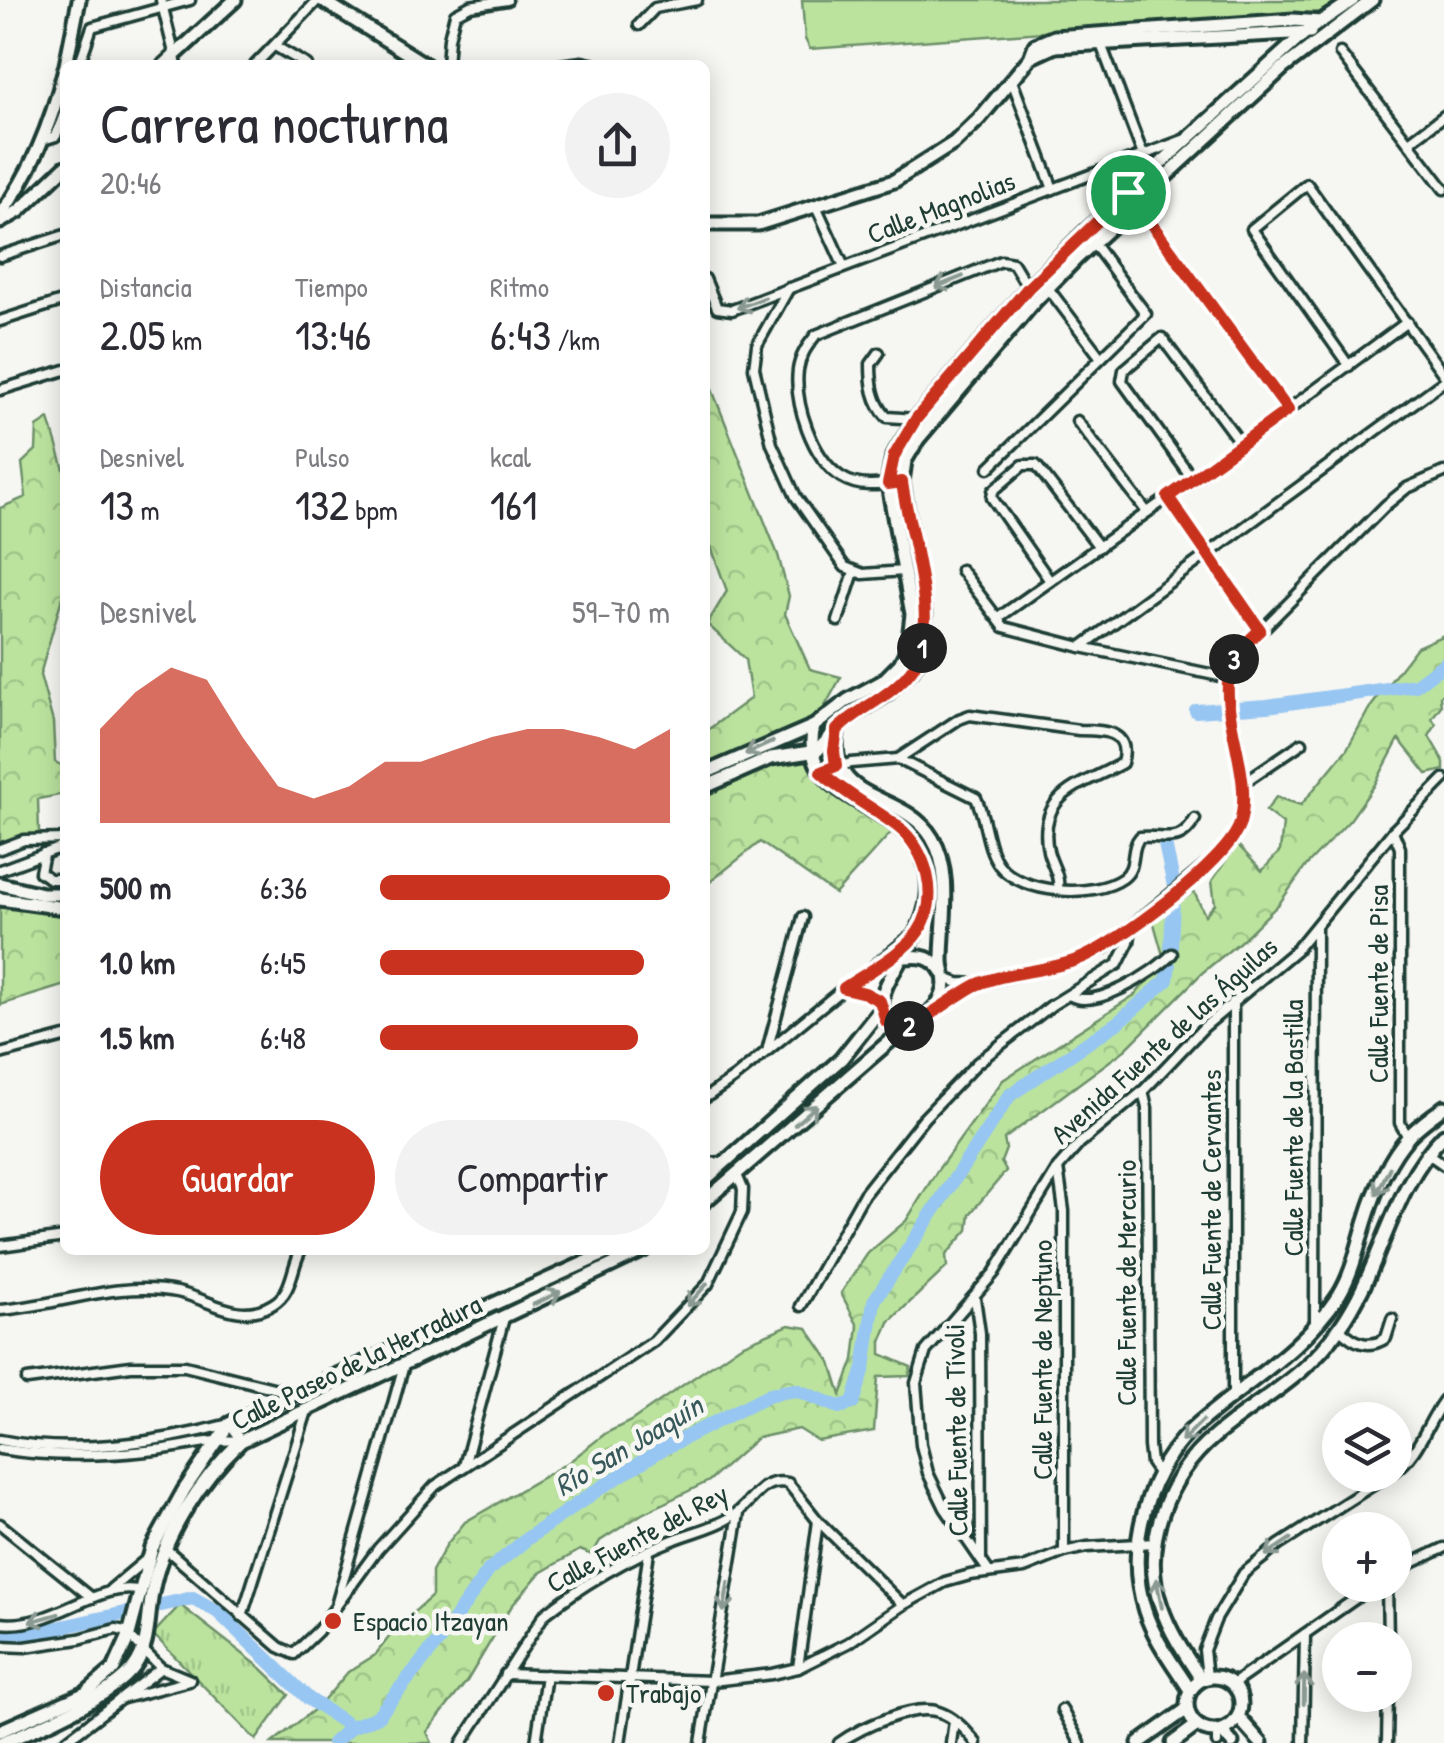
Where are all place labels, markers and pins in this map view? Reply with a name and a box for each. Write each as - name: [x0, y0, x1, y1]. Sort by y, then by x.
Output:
- pin: [1086, 150, 1171, 235]
- pin: 1: [897, 623, 947, 673]
- pin: 3: [1209, 634, 1259, 684]
- pin: 2: [884, 1001, 934, 1051]
- place label: Espacio Itzayan: [353, 1602, 509, 1640]
- marker: Espacio Itzayan: [322, 1610, 344, 1632]
- place label: Trabajo: [626, 1674, 701, 1712]
- marker: Trabajo: [595, 1682, 617, 1704]

